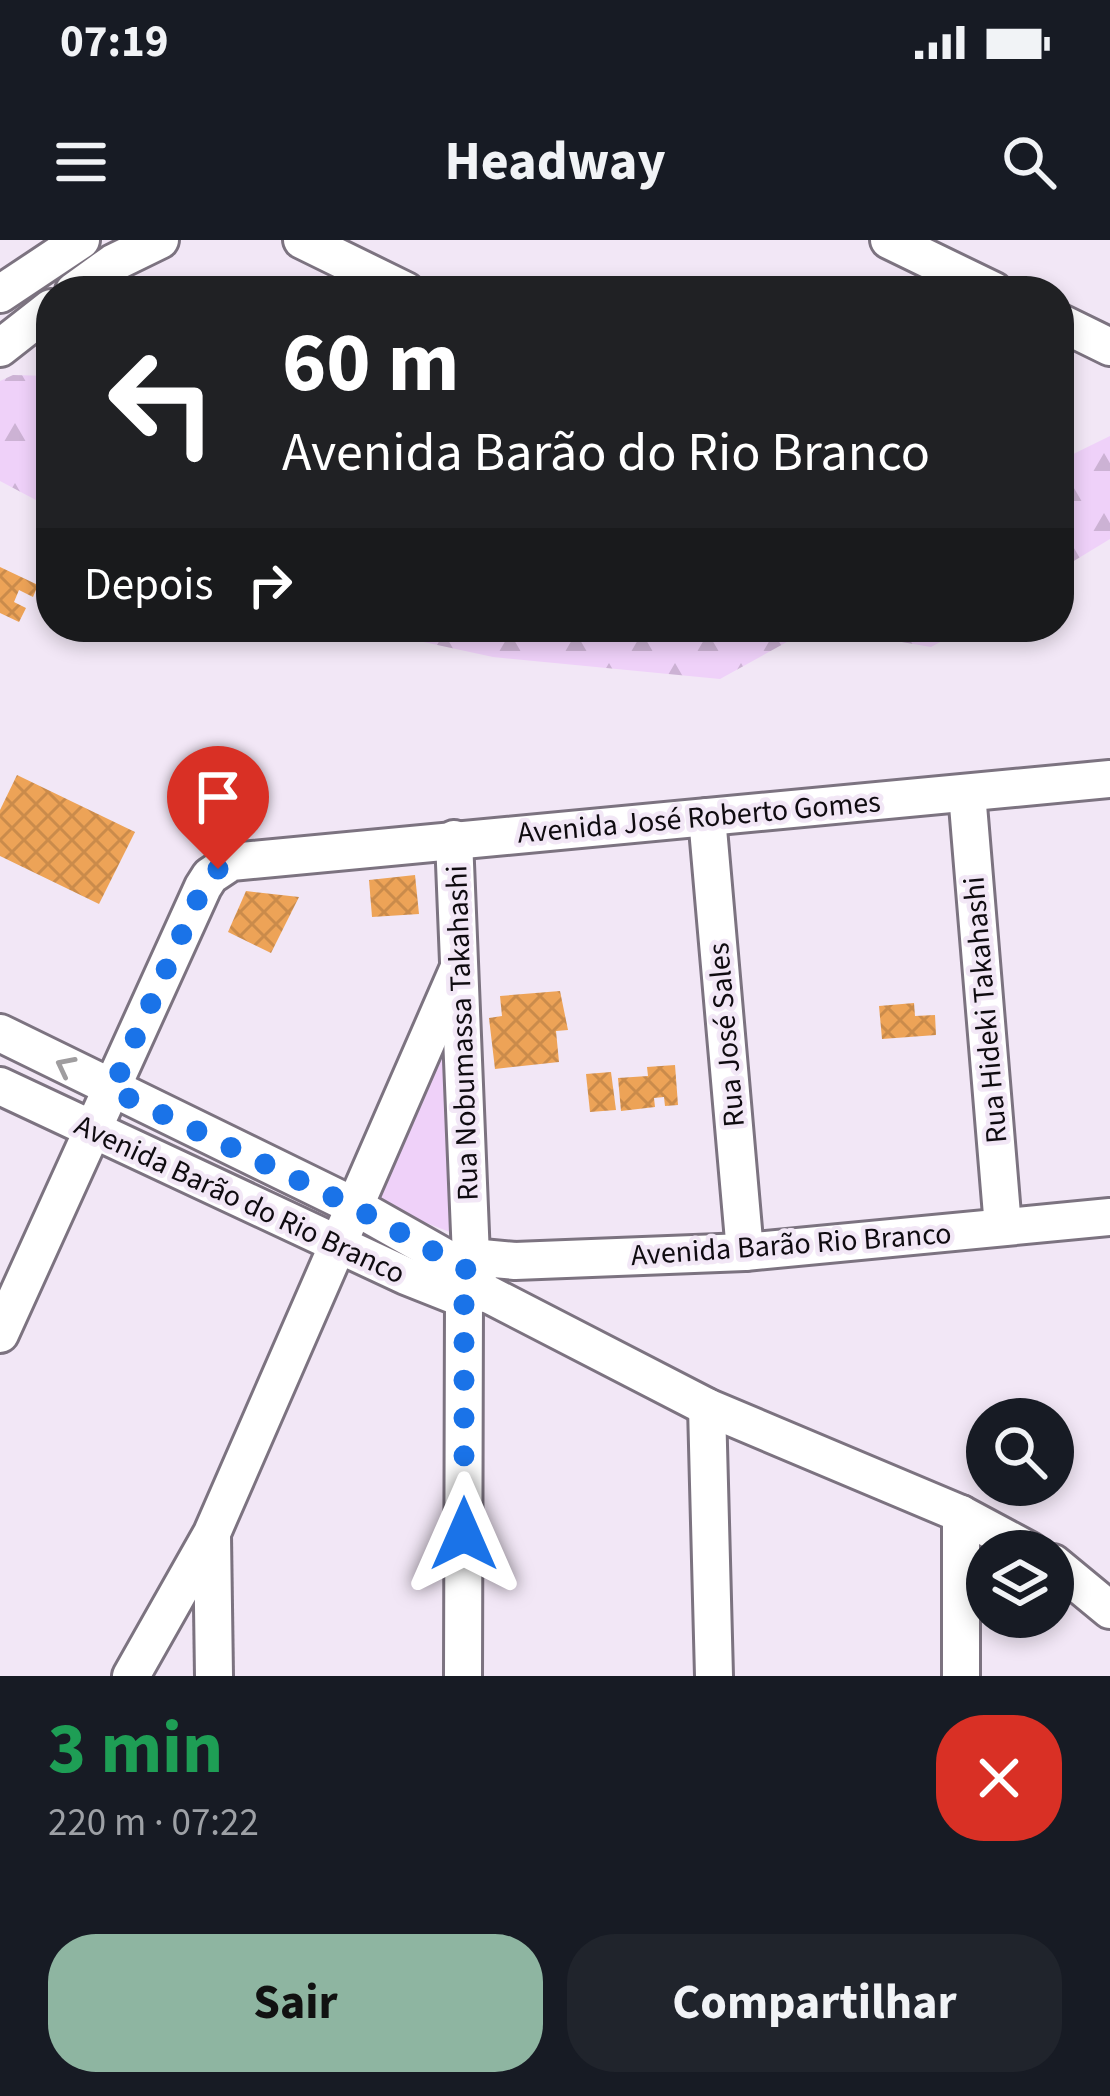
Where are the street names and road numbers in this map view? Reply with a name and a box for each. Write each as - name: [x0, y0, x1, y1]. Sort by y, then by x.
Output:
- street label: Avenida José Roberto Gomes: [516, 780, 882, 855]
- street label: Rua Nobumassa Takahashi: [435, 864, 490, 1202]
- street label: Rua Hideki Takahashi: [952, 875, 1019, 1145]
- street label: Rua José Sales: [697, 941, 756, 1129]
- street label: Avenida Barão do Rio Branco: [68, 1104, 412, 1295]
- street label: Avenida Barão Rio Branco: [629, 1212, 953, 1277]

